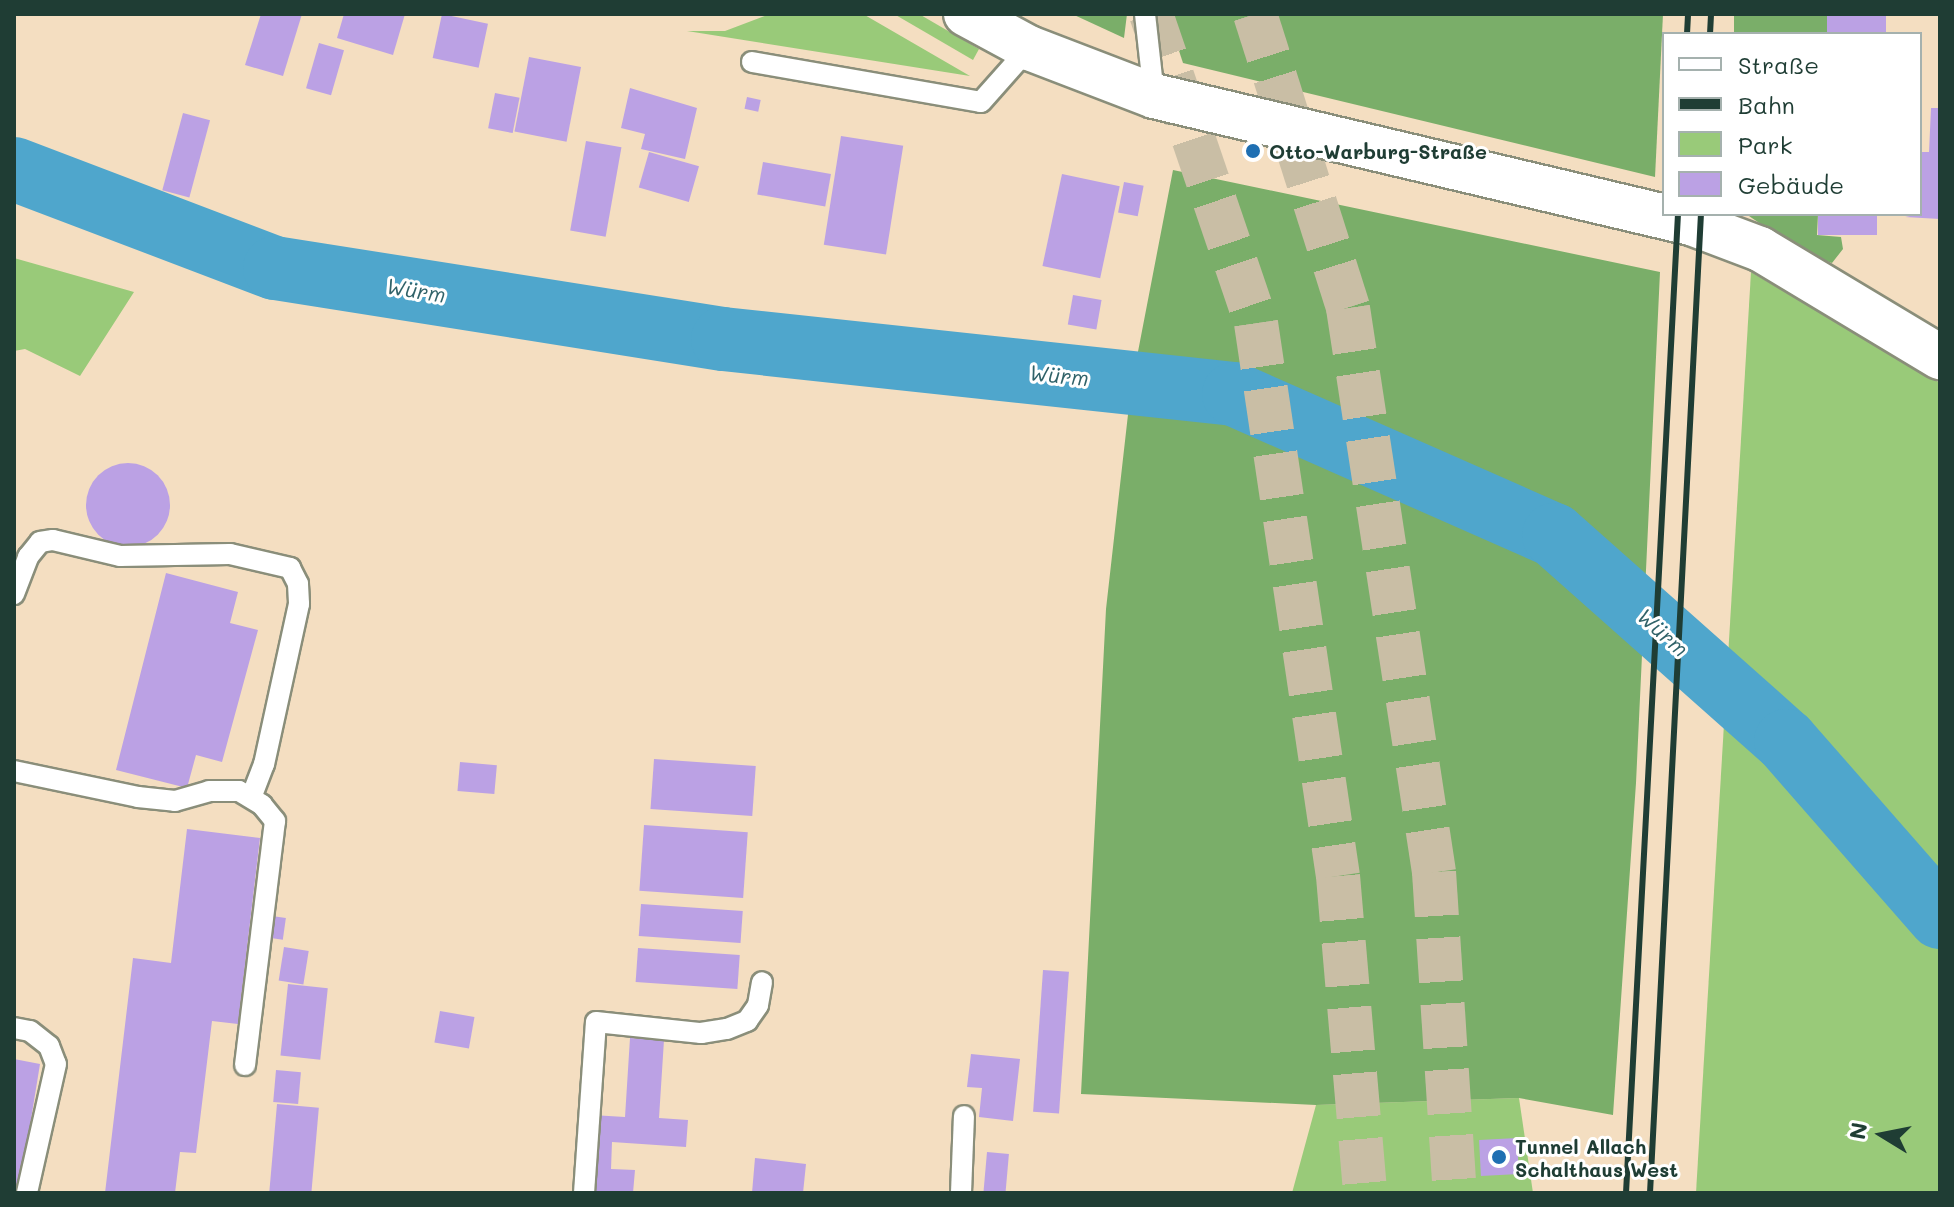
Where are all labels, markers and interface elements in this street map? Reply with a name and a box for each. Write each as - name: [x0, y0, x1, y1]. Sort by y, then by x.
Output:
- legend: [1662, 32, 1922, 216]
- text: Straße: [1738, 49, 1819, 80]
- text: Bahn: [1738, 89, 1795, 120]
- text: Park: [1738, 129, 1792, 160]
- place label: Otto-Warburg-Straße: [1269, 139, 1487, 163]
- marker: Otto-Warburg-Straße: [1244, 142, 1262, 160]
- text: Gebäude: [1738, 169, 1844, 200]
- water label: Würm: [384, 272, 448, 308]
- water label: Würm: [1028, 359, 1090, 391]
- water label: Würm: [1632, 602, 1694, 662]
- north arrow: [1842, 1095, 1922, 1175]
- text: N: [1842, 1120, 1874, 1141]
- place label: Tunnel Allach Schalthaus West: [1515, 1134, 1678, 1181]
- marker: Tunnel Allach Schalthaus West: [1490, 1148, 1508, 1166]

